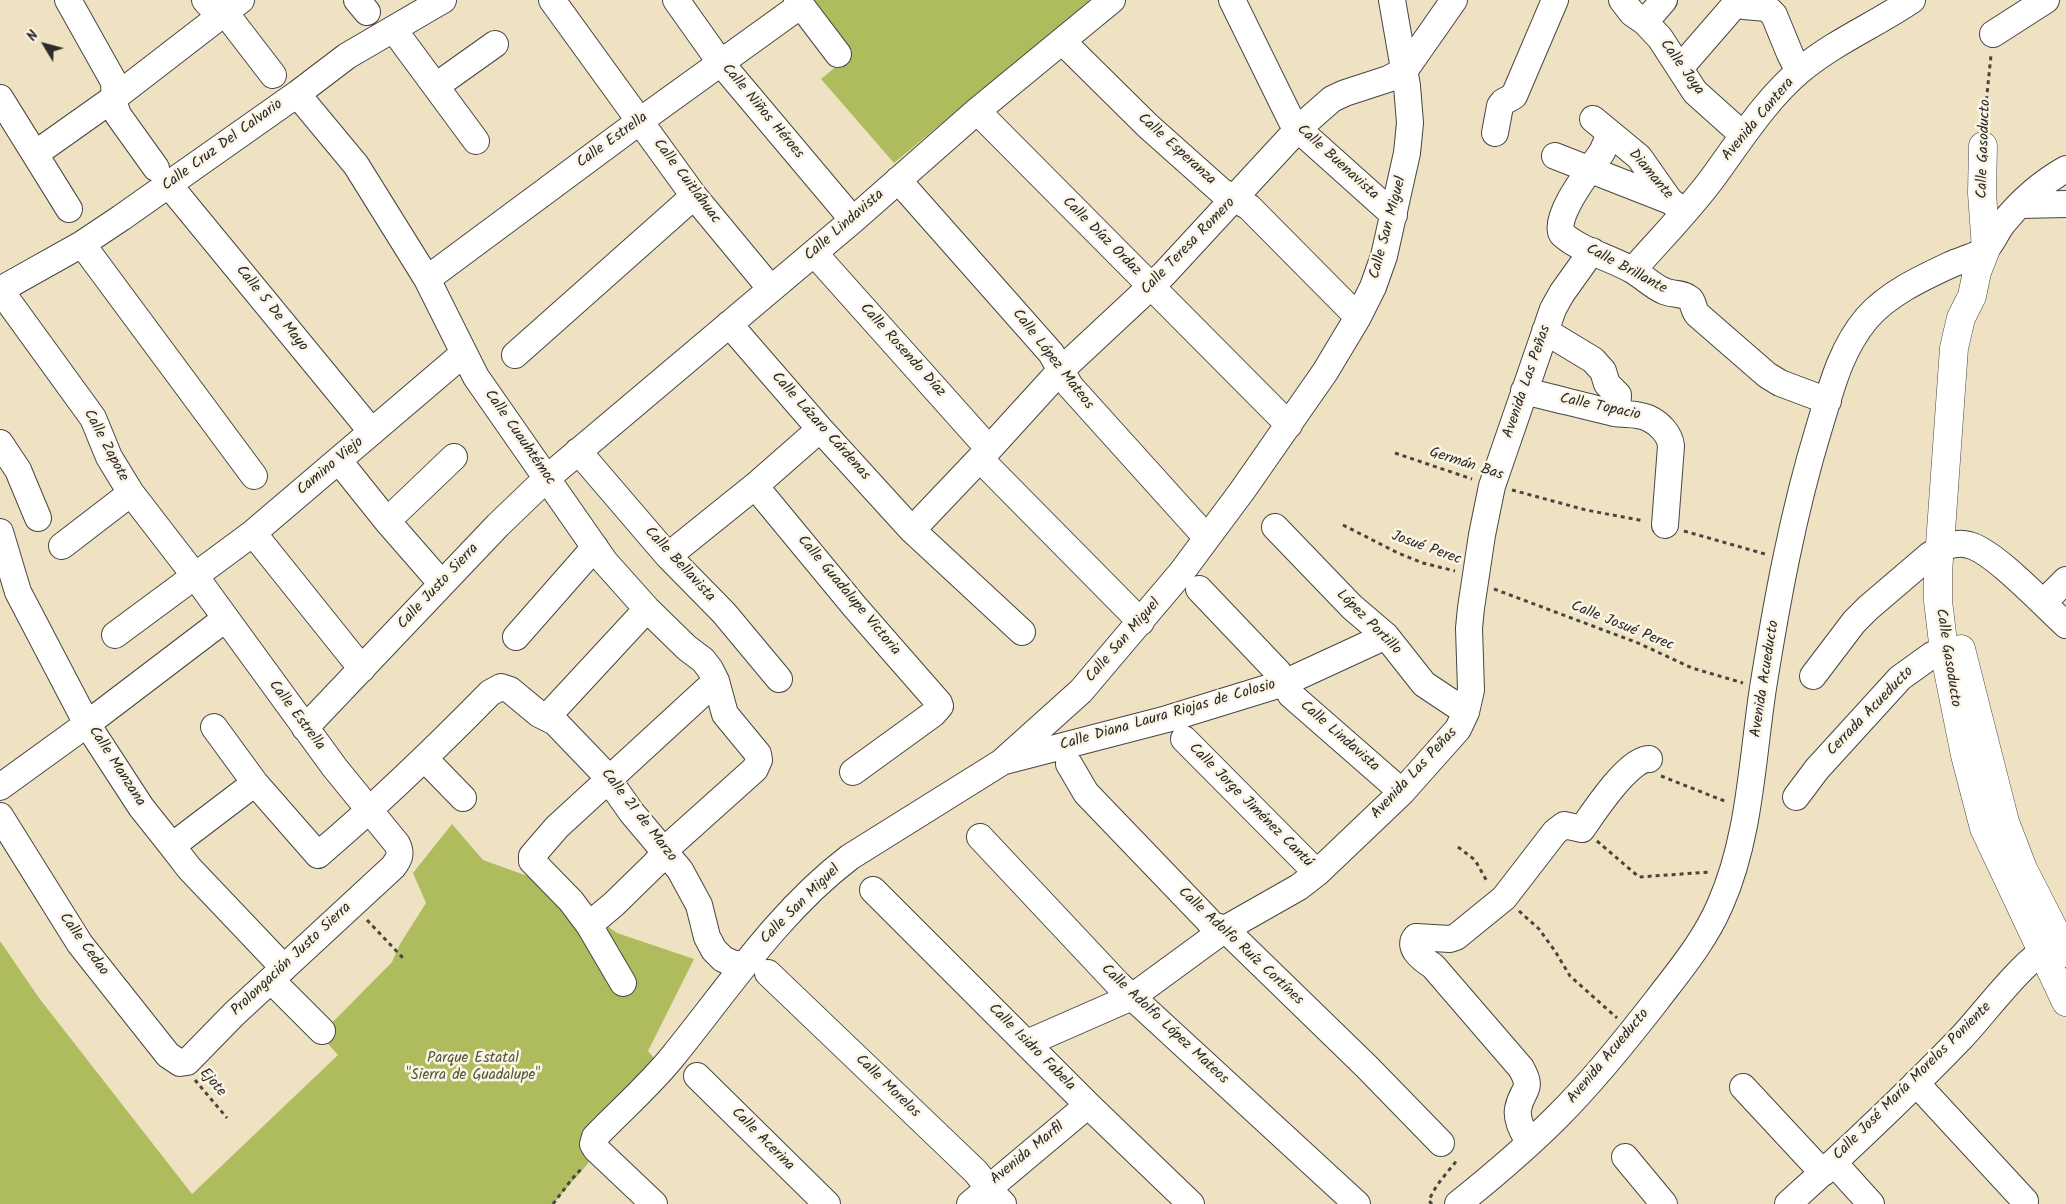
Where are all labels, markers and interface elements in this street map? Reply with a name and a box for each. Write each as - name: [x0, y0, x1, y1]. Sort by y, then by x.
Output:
- north arrow: [20, 20, 70, 70]
- text: N: [22, 26, 44, 46]
- street label: Calle Joya: [1655, 37, 1707, 99]
- street label: Calle Niños Héroes: [717, 61, 807, 163]
- street label: Avenida Cantera: [1719, 75, 1799, 165]
- street label: Calle Cruz Del Calvario: [159, 96, 287, 196]
- street label: Calle Gasoducto: [1974, 99, 1996, 199]
- street label: Calle Estrella: [574, 109, 652, 173]
- street label: Calle Esperanza: [1133, 110, 1219, 190]
- street label: Calle Buenavista: [1292, 122, 1382, 204]
- street label: Calle Cuitláhuac: [648, 136, 724, 228]
- street label: Diamante: [1624, 146, 1676, 204]
- street label: Calle San Miguel: [1367, 175, 1411, 281]
- street label: Calle Lindavista: [802, 187, 888, 265]
- street label: Calle Díaz Ordaz: [1058, 194, 1144, 280]
- street label: Calle Teresa Romero: [1138, 195, 1240, 299]
- street label: Calle Brillante: [1582, 241, 1670, 299]
- street label: Calle 5 De Mayo: [231, 262, 311, 356]
- street label: Calle Rosendo Díaz: [855, 300, 949, 402]
- street label: Calle López Mateos: [1007, 306, 1097, 414]
- street label: Avenida Las Peñas: [1500, 323, 1556, 441]
- street label: Calle Lázaro Cárdenas: [767, 369, 873, 485]
- street label: Calle Cuauhtémoc: [479, 387, 559, 489]
- street label: Calle Topacio: [1558, 391, 1642, 425]
- street label: Calle Zapote: [79, 407, 131, 485]
- street label: Camino Viejo: [294, 434, 368, 500]
- street label: Germán Bas: [1427, 445, 1505, 485]
- street label: Calle Bellavista: [640, 524, 718, 606]
- street label: Josué Perec: [1388, 528, 1464, 570]
- street label: Calle Guadalupe Victoria: [792, 532, 904, 660]
- street label: Calle Justo Sierra: [395, 540, 483, 634]
- street label: López Portillo: [1332, 587, 1404, 659]
- street label: Calle San Miguel: [1083, 595, 1165, 687]
- street label: Calle Josué Perec: [1568, 598, 1676, 656]
- street label: Calle Gasoducto: [1930, 607, 1964, 709]
- street label: Avenida Acueducto: [1748, 619, 1784, 739]
- street label: Cerrada Acueducto: [1824, 664, 1918, 760]
- street label: Calle Estrella: [264, 677, 328, 755]
- street label: Calle Diana Laura Riojas de Colosio: [1058, 677, 1278, 755]
- street label: Calle Lindavista: [1296, 698, 1382, 776]
- street label: Calle Manzana: [83, 724, 149, 810]
- street label: Avenida Las Peñas: [1368, 725, 1462, 823]
- street label: Calle Jorge Jiménez Cantú: [1184, 740, 1316, 872]
- street label: Calle 21 de Marzo: [596, 766, 680, 866]
- street label: Calle San Miguel: [757, 861, 845, 949]
- street label: Calle Adolfo Ruíz Cortínes: [1173, 884, 1307, 1010]
- street label: Prolongación Justo Sierra: [228, 900, 356, 1020]
- street label: Calle Cedao: [54, 910, 112, 980]
- street label: Calle Adolfo López Mateos: [1097, 961, 1231, 1089]
- street label: Calle José María Morelos Poniente: [1830, 999, 1996, 1165]
- street label: Calle Isidro Fabela: [984, 1001, 1078, 1095]
- street label: Avenida Acueducto: [1564, 1006, 1654, 1108]
- park label: Parque Estatal "Sierra de Guadalupe": [406, 1050, 540, 1085]
- street label: Calle Morelos: [851, 1052, 923, 1122]
- street label: Ejote: [195, 1065, 229, 1101]
- street label: Calle Acerina: [727, 1105, 797, 1175]
- street label: Avenida Marfil: [987, 1119, 1069, 1189]

